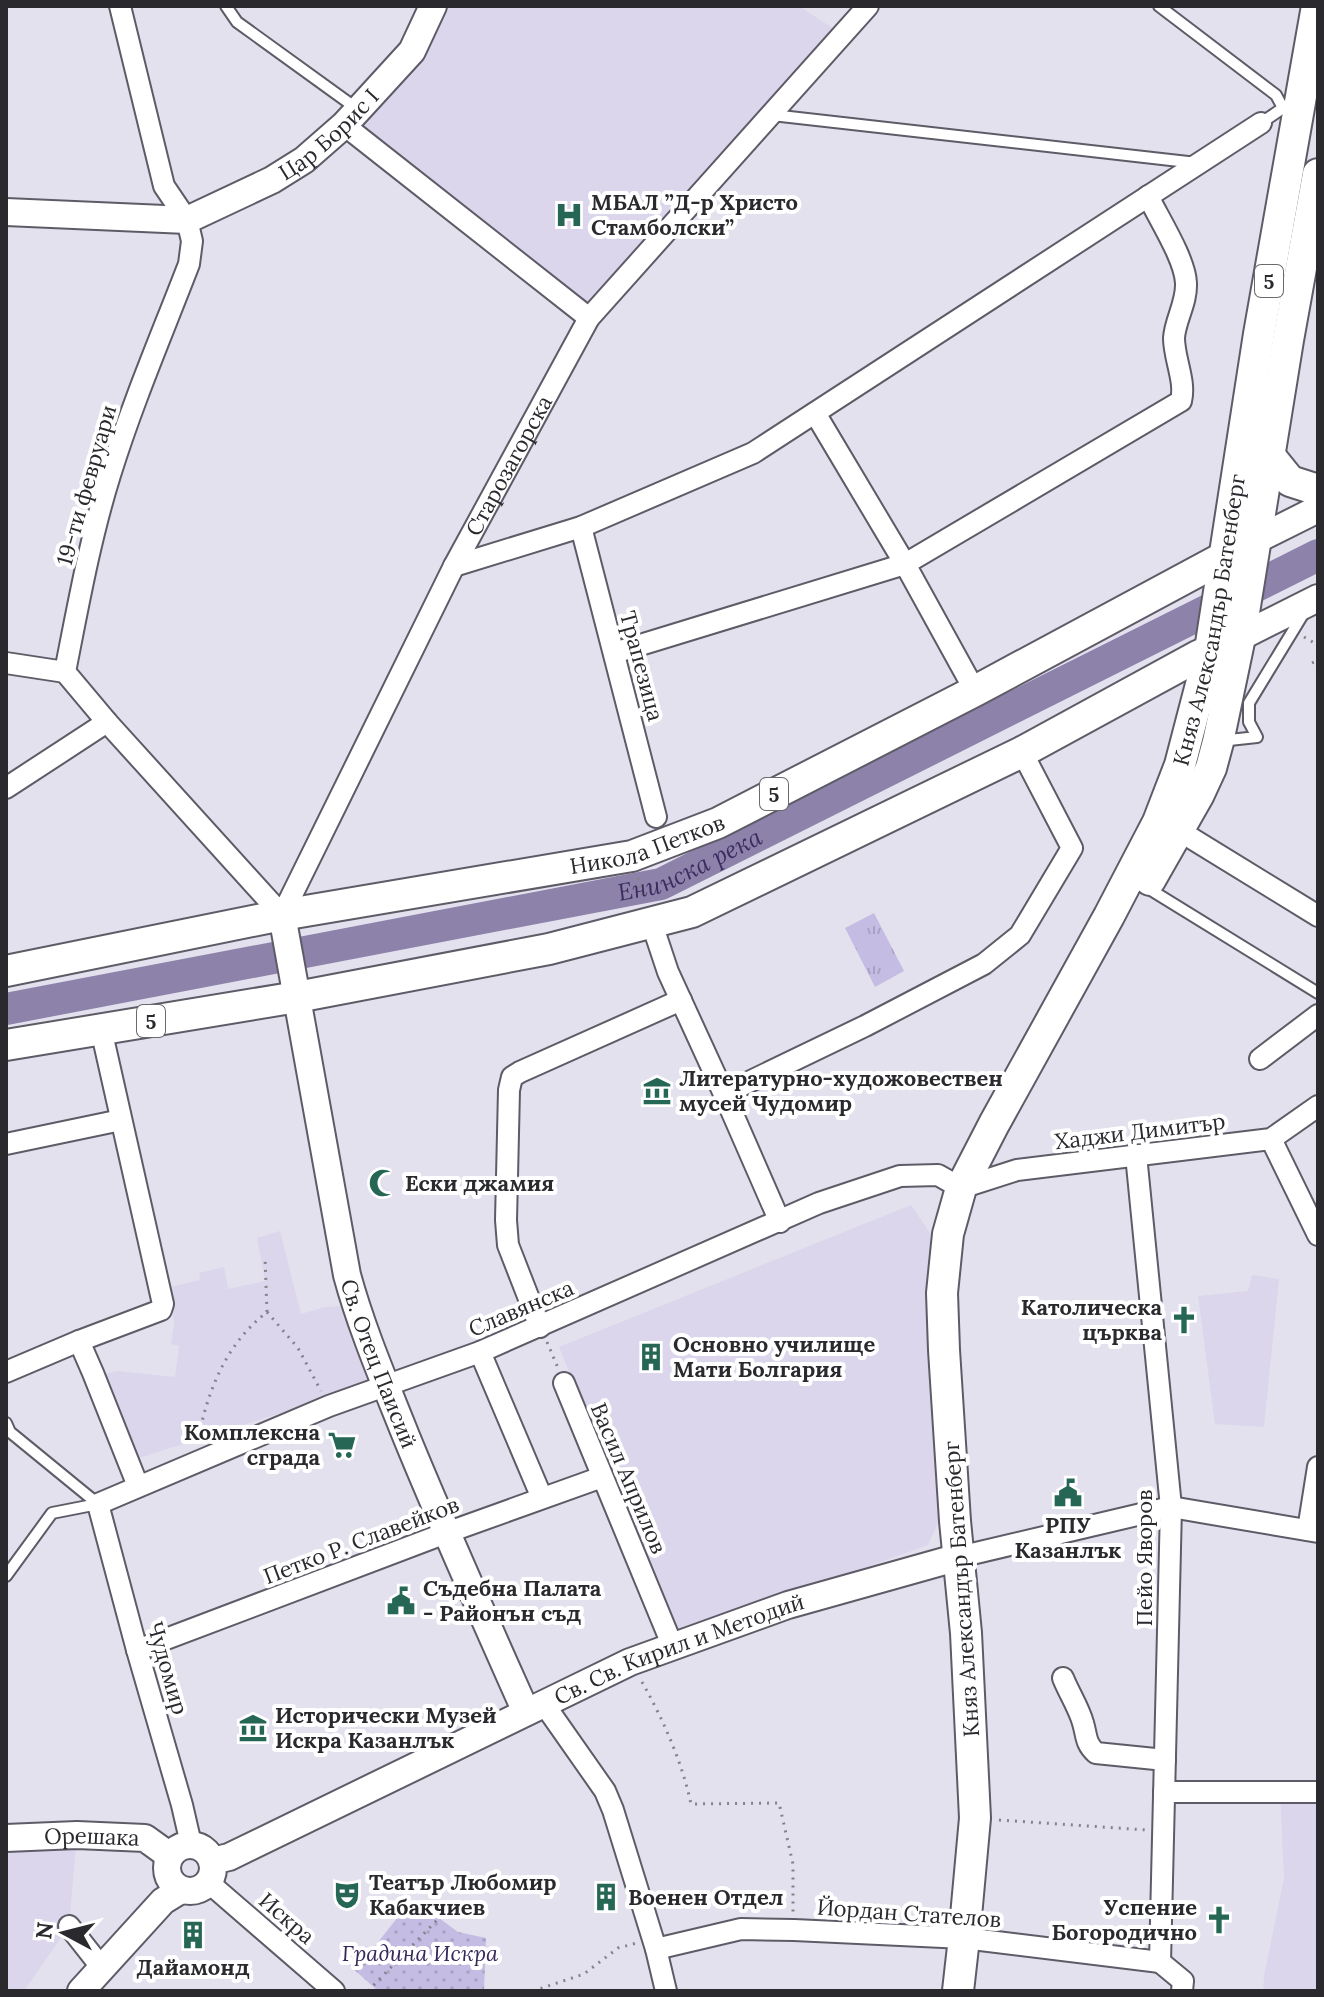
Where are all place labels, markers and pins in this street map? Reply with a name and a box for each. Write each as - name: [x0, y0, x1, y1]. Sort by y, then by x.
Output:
- place label: МБАЛ ”Д-р Христо Стамболски”: [591, 188, 798, 241]
- hospital icon: МБАЛ ”Д-р Христо Стамболски”: [554, 200, 584, 230]
- place label: Литературно-художовествен мусей Чудомир: [679, 1064, 1003, 1117]
- museum icon: Литературно-художовествен мусей Чудомир: [642, 1076, 672, 1106]
- mosque icon: Ески джамия: [368, 1168, 398, 1198]
- place label: Ески джамия: [405, 1169, 554, 1197]
- place label: Католическа църква: [1021, 1293, 1162, 1346]
- church icon: Католическа църква: [1169, 1305, 1199, 1335]
- place label: Основно училище Мати Болгария: [673, 1330, 875, 1383]
- building icon: Основно училище Мати Болгария: [636, 1342, 666, 1372]
- place label: Комплексна сграда: [184, 1418, 320, 1471]
- supermarket icon: Комплексна сграда: [327, 1430, 357, 1460]
- public building icon: РПУ Казанлък: [1053, 1478, 1083, 1508]
- place label: РПУ Казанлък: [1015, 1511, 1121, 1564]
- place label: Съдебна Палата - Районън съд: [423, 1574, 602, 1627]
- public building icon: Съдебна Палата - Районън съд: [386, 1586, 416, 1616]
- place label: Исторически Музей Искра Казанлък: [275, 1701, 497, 1754]
- museum icon: Исторически Музей Искра Казанлък: [238, 1713, 268, 1743]
- place label: Театър Любомир Кабакчиев: [369, 1868, 557, 1921]
- theatre icon: Театър Любомир Кабакчиев: [332, 1880, 362, 1910]
- building icon: Военен Отдел: [591, 1882, 621, 1912]
- place label: Военен Отдел: [628, 1883, 783, 1911]
- place label: Успение Богородично: [1052, 1893, 1197, 1946]
- church icon: Успение Богородично: [1204, 1905, 1234, 1935]
- building icon: Дайамонд: [178, 1920, 208, 1950]
- place label: Дайамонд: [136, 1953, 250, 1981]

